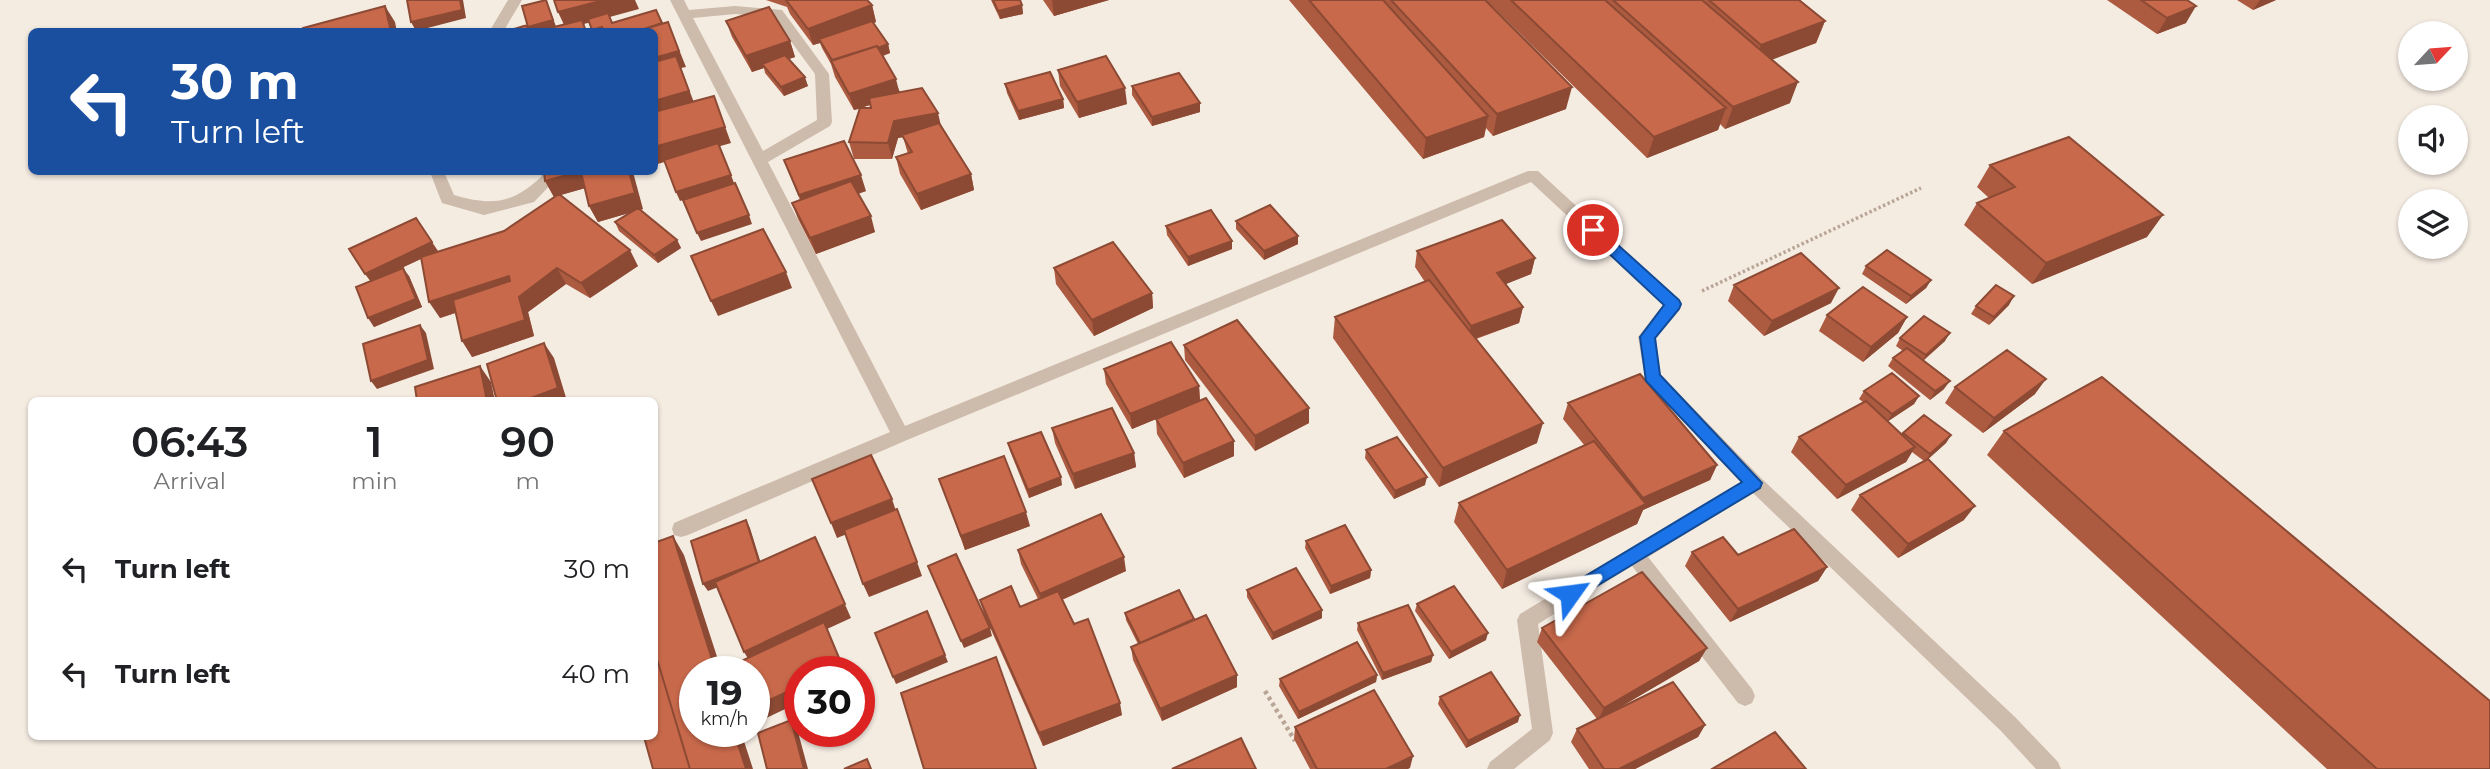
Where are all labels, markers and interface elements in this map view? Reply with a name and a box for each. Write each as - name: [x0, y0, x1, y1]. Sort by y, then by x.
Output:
- north arrow: [2398, 21, 2468, 91]
- map controls: [2398, 21, 2468, 259]
- text: 30 m: [171, 52, 299, 111]
- icon: left: [56, 56, 147, 147]
- button: sound: [2398, 105, 2468, 175]
- text: Turn left: [171, 112, 305, 151]
- button: layers: [2398, 189, 2468, 259]
- pin: [1563, 200, 1623, 260]
- icon: arrive: [1574, 211, 1612, 249]
- text: 06:43: [131, 416, 248, 468]
- text: 1: [366, 416, 382, 468]
- text: 90: [500, 416, 555, 468]
- text: Arrival: [153, 467, 226, 495]
- text: min: [351, 467, 397, 495]
- text: m: [516, 467, 540, 495]
- icon: left: [56, 550, 94, 588]
- text: Turn left: [115, 553, 231, 585]
- text: 30 m: [564, 553, 630, 585]
- position arrow: [1533, 557, 1607, 631]
- icon: left: [56, 655, 94, 693]
- speed limit sign: 30: [784, 656, 875, 747]
- text: Turn left: [115, 658, 231, 690]
- text: 40 m: [561, 658, 630, 690]
- text: 19: [706, 671, 743, 714]
- text: km/h: [700, 708, 749, 730]

